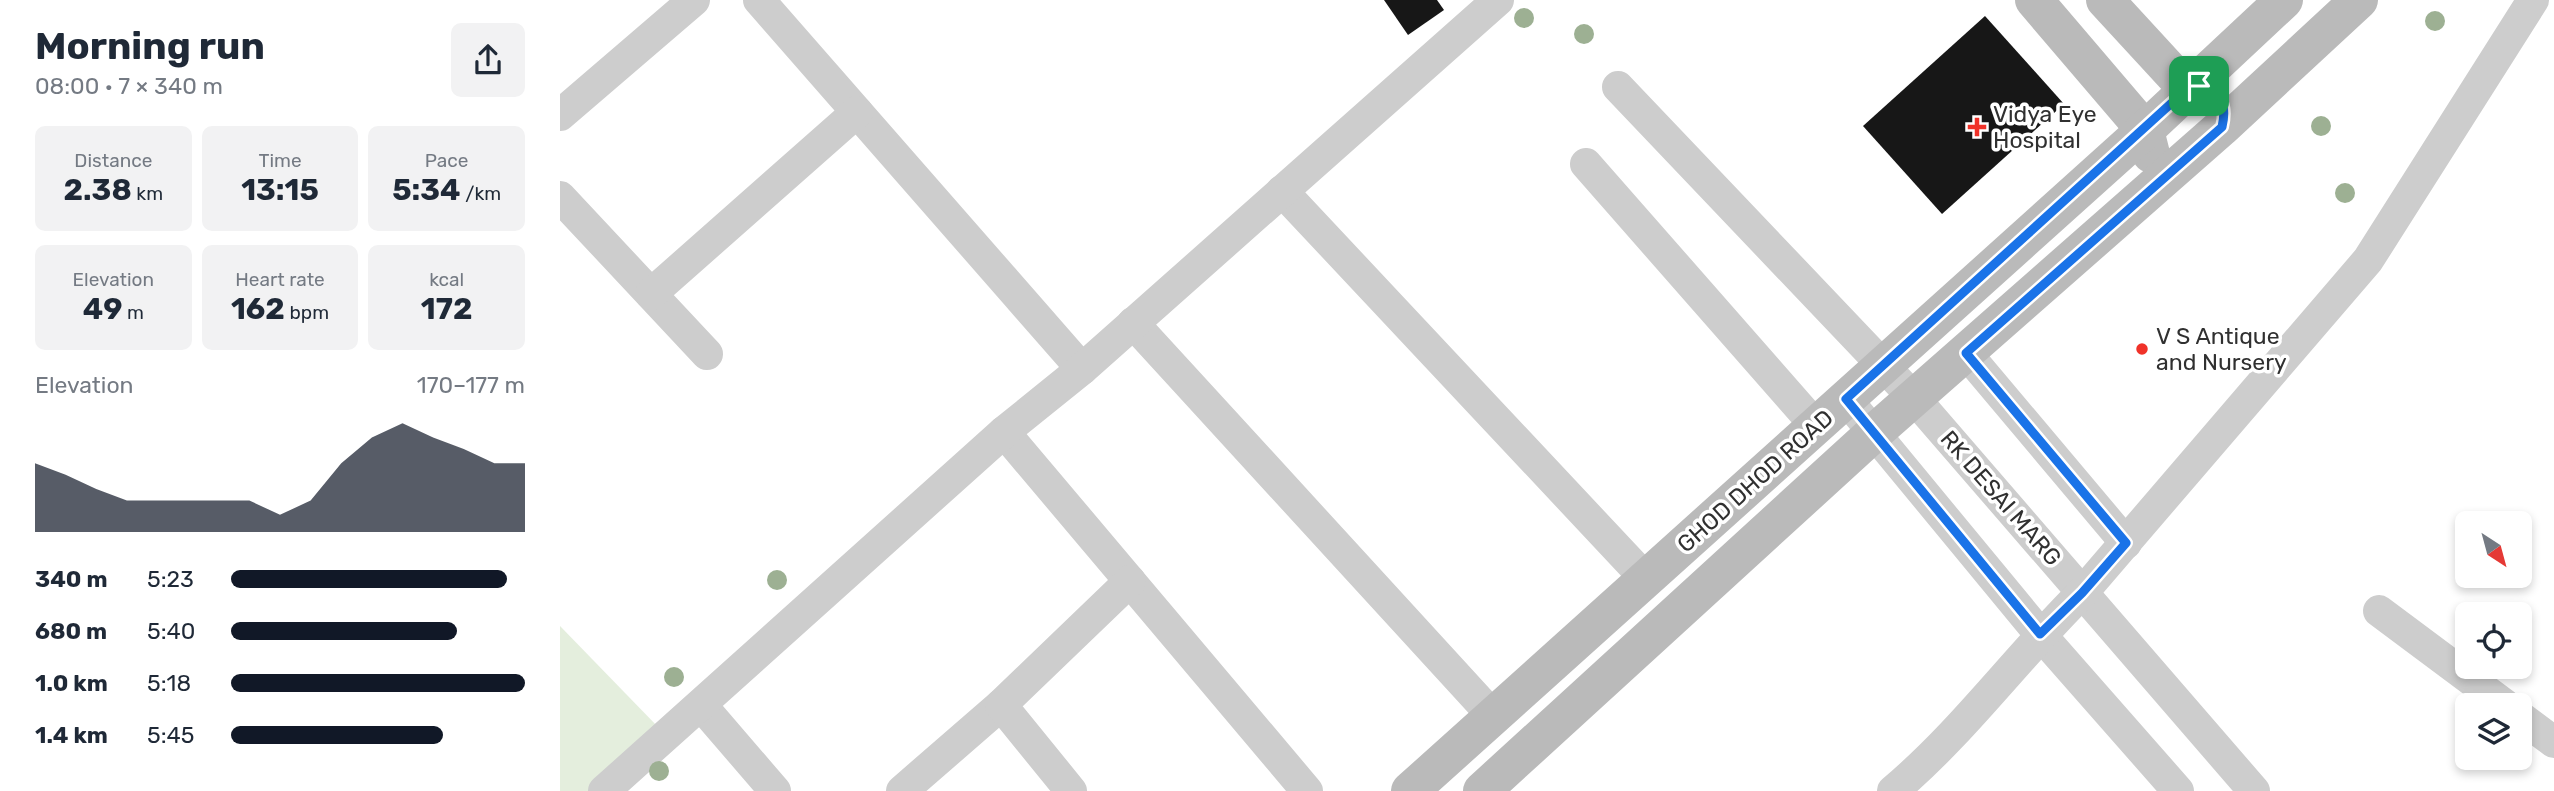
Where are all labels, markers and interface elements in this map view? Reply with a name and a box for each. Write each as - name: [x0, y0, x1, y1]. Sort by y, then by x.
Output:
- text: Morning run: [35, 23, 265, 69]
- button: share: [451, 23, 525, 97]
- pin: [2169, 56, 2229, 116]
- icon: arrive: [2180, 67, 2218, 105]
- text: 08:00 · 7 × 340 m: [35, 72, 223, 100]
- place label: Vidya Eye Hospital: [1993, 100, 2097, 154]
- marker: Vidya Eye Hospital: [1967, 117, 1987, 137]
- text: Distance: [74, 149, 152, 172]
- text: Time: [258, 149, 302, 172]
- text: Pace: [425, 149, 468, 172]
- text: 2.38: [64, 172, 132, 208]
- text: 13:15: [241, 172, 319, 208]
- text: 5:34: [392, 172, 461, 208]
- text: km: [132, 182, 163, 205]
- text: /km: [461, 182, 501, 205]
- text: Elevation: [73, 268, 154, 291]
- text: Heart rate: [235, 268, 325, 291]
- text: kcal: [429, 268, 464, 291]
- text: 49: [83, 291, 122, 327]
- text: 162: [231, 291, 285, 327]
- text: 172: [421, 291, 472, 327]
- text: m: [122, 301, 144, 324]
- text: bpm: [285, 301, 329, 324]
- place label: V S Antique and Nursery: [2156, 322, 2287, 376]
- marker: V S Antique and Nursery: [2134, 341, 2150, 357]
- text: Elevation: [35, 371, 134, 399]
- text: 170–177 m: [417, 371, 525, 399]
- street label: GHOD DHOD ROAD: [1671, 404, 1839, 558]
- street label: RK DESAI MARG: [1935, 425, 2067, 571]
- north arrow: [2455, 511, 2532, 588]
- map controls: [2455, 511, 2532, 770]
- text: 340 m: [35, 565, 107, 593]
- text: 5:23: [147, 565, 194, 593]
- button: locate: [2455, 602, 2532, 679]
- text: 680 m: [35, 617, 107, 645]
- text: 5:40: [147, 617, 195, 645]
- text: 1.0 km: [35, 669, 108, 697]
- text: 5:18: [147, 669, 191, 697]
- button: layers: [2455, 693, 2532, 770]
- text: 1.4 km: [35, 721, 108, 749]
- text: 5:45: [147, 721, 195, 749]

